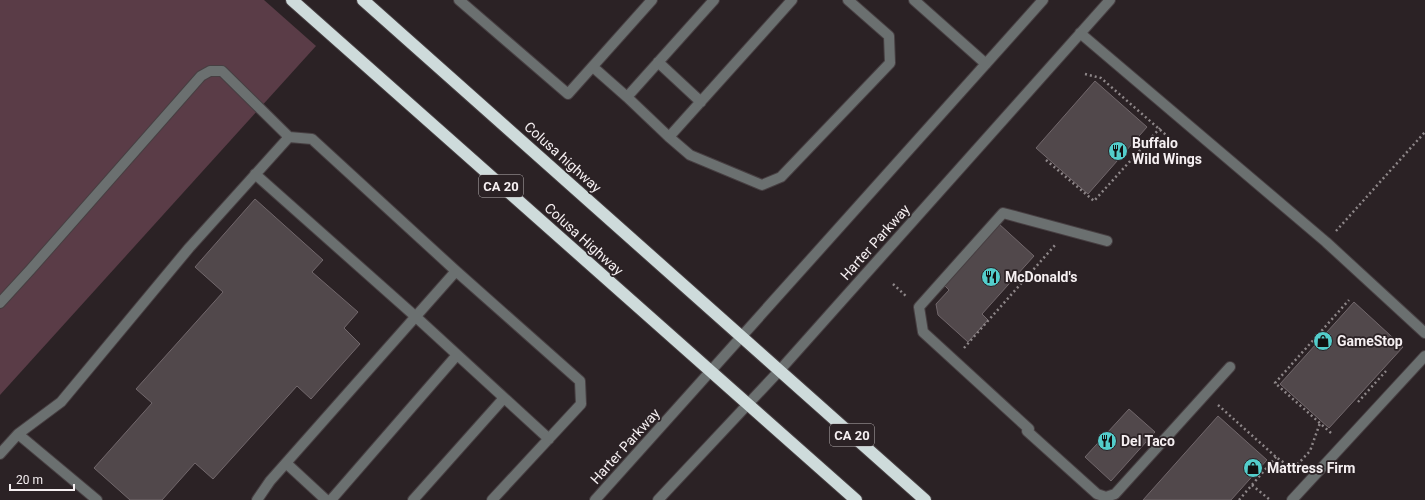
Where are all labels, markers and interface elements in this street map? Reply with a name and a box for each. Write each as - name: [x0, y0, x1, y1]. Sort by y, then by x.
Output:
- street label: Colusa highway: [521, 118, 605, 196]
- place label: Buffalo Wild Wings: [1132, 135, 1202, 167]
- restaurant icon: Buffalo Wild Wings: [1107, 140, 1129, 162]
- road number: CA 20: [479, 175, 523, 197]
- street label: Colusa Highway: [541, 200, 627, 279]
- street label: Harter Parkway: [837, 201, 913, 283]
- restaurant icon: McDonald's: [980, 266, 1002, 288]
- place label: McDonald's: [1005, 269, 1077, 285]
- shop icon: GameStop: [1312, 330, 1334, 352]
- place label: GameStop: [1337, 333, 1403, 349]
- street label: Harter Parkway: [587, 405, 663, 487]
- road number: CA 20: [830, 424, 874, 446]
- restaurant icon: Del Taco: [1096, 430, 1118, 452]
- place label: Del Taco: [1121, 433, 1175, 449]
- shop icon: Mattress Firm: [1242, 457, 1264, 479]
- place label: Mattress Firm: [1267, 460, 1355, 476]
- scale bar: [10, 466, 74, 492]
- text: 20 m: [16, 473, 43, 487]

